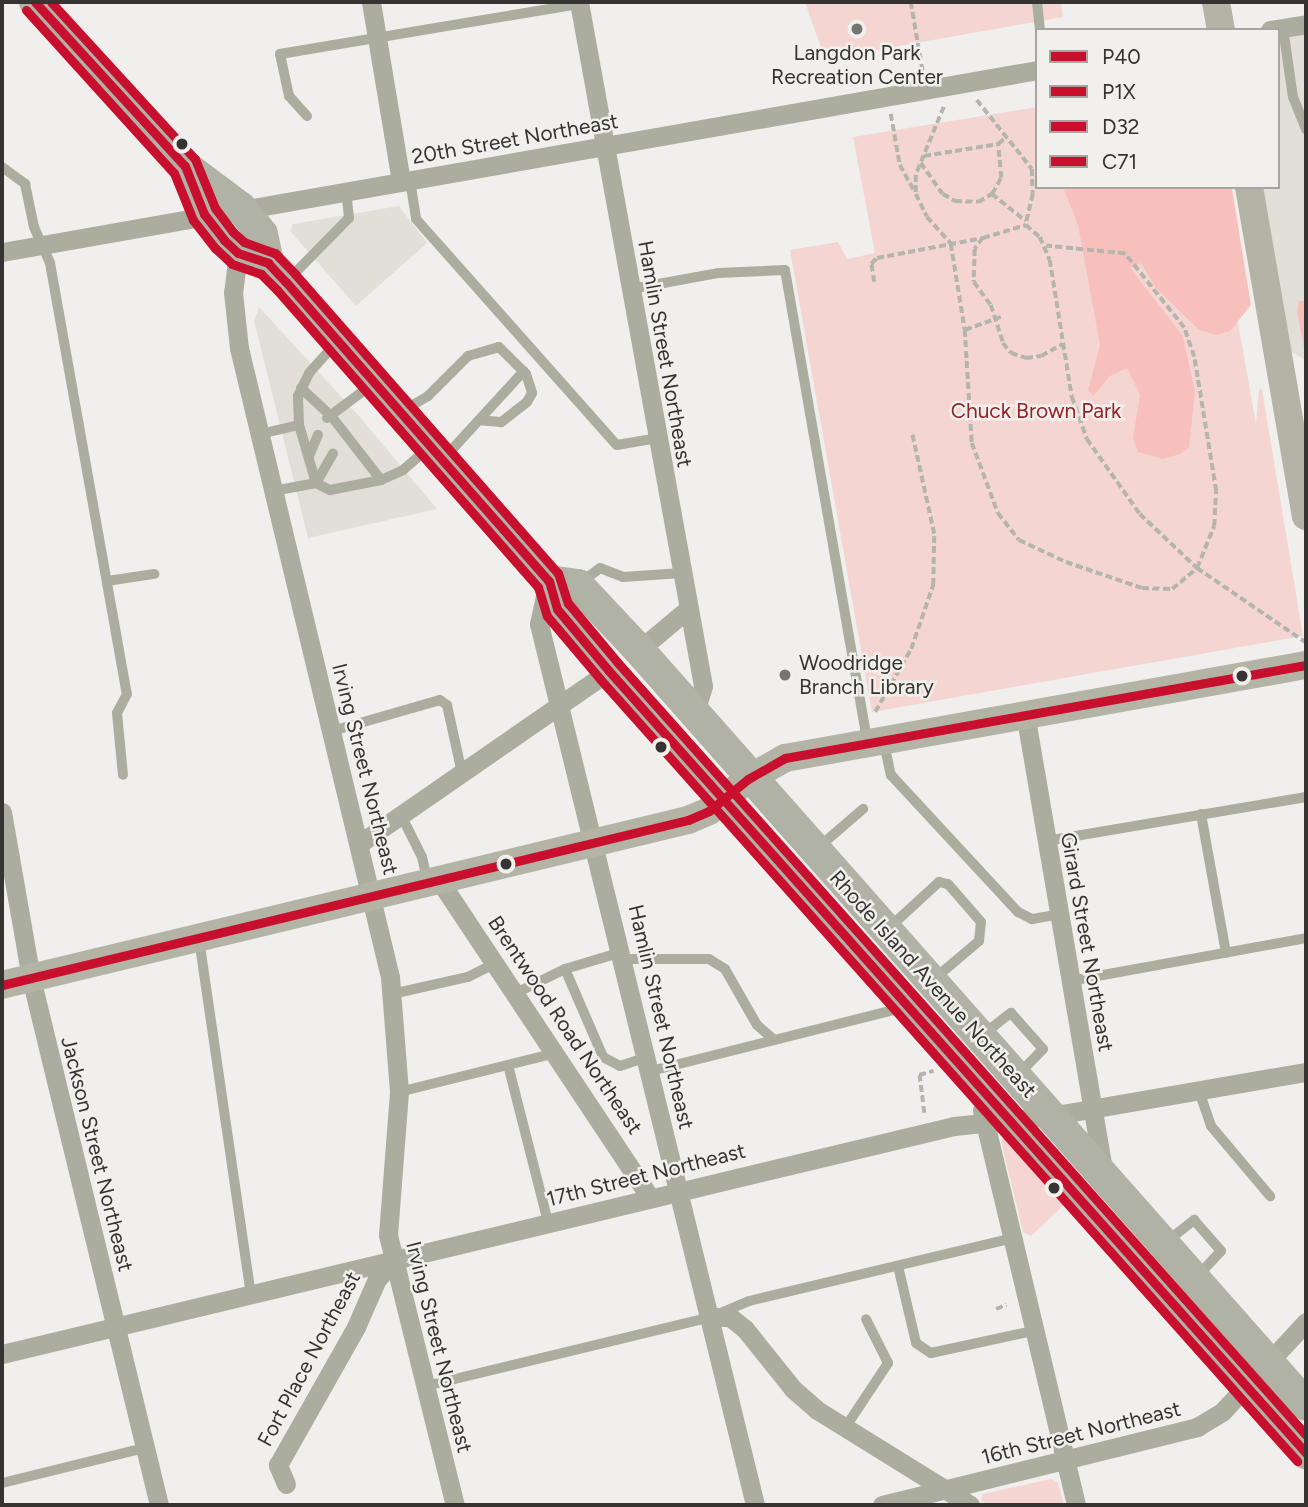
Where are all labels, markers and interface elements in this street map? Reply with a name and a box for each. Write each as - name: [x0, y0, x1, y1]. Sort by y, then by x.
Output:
- marker: Langdon Park Recreation Center: [849, 21, 865, 37]
- legend: [1035, 28, 1280, 189]
- place label: Langdon Park Recreation Center: [771, 40, 943, 90]
- text: P40: [1102, 44, 1141, 69]
- text: P1X: [1102, 79, 1136, 104]
- street label: 20th Street Northeast: [410, 108, 620, 170]
- text: D32: [1102, 114, 1140, 139]
- unlabelled marker: [175, 137, 189, 151]
- text: C71: [1102, 149, 1137, 174]
- street label: Hamlin Street Northeast: [633, 239, 697, 469]
- park label: Chuck Brown Park: [951, 398, 1121, 424]
- place label: Woodridge Branch Library: [799, 650, 934, 700]
- street label: Irving Street Northeast: [327, 661, 403, 877]
- marker: Woodridge Branch Library: [777, 667, 793, 683]
- unlabelled marker: [1235, 669, 1249, 683]
- unlabelled marker: [654, 740, 668, 754]
- street label: Girard Street Northeast: [1055, 830, 1119, 1054]
- unlabelled marker: [499, 857, 513, 871]
- street label: Rhode Island Avenue Northeast: [824, 865, 1042, 1103]
- street label: Hamlin Street Northeast: [623, 902, 699, 1132]
- street label: Brentwood Road Northeast: [482, 911, 648, 1139]
- street label: Jackson Street Northeast: [56, 1034, 138, 1274]
- street label: 17th Street Northeast: [544, 1138, 748, 1212]
- unlabelled marker: [1047, 1181, 1061, 1195]
- street label: Irving Street Northeast: [401, 1239, 477, 1455]
- street label: Fort Place Northeast: [252, 1267, 366, 1451]
- street label: 16th Street Northeast: [979, 1396, 1183, 1470]

